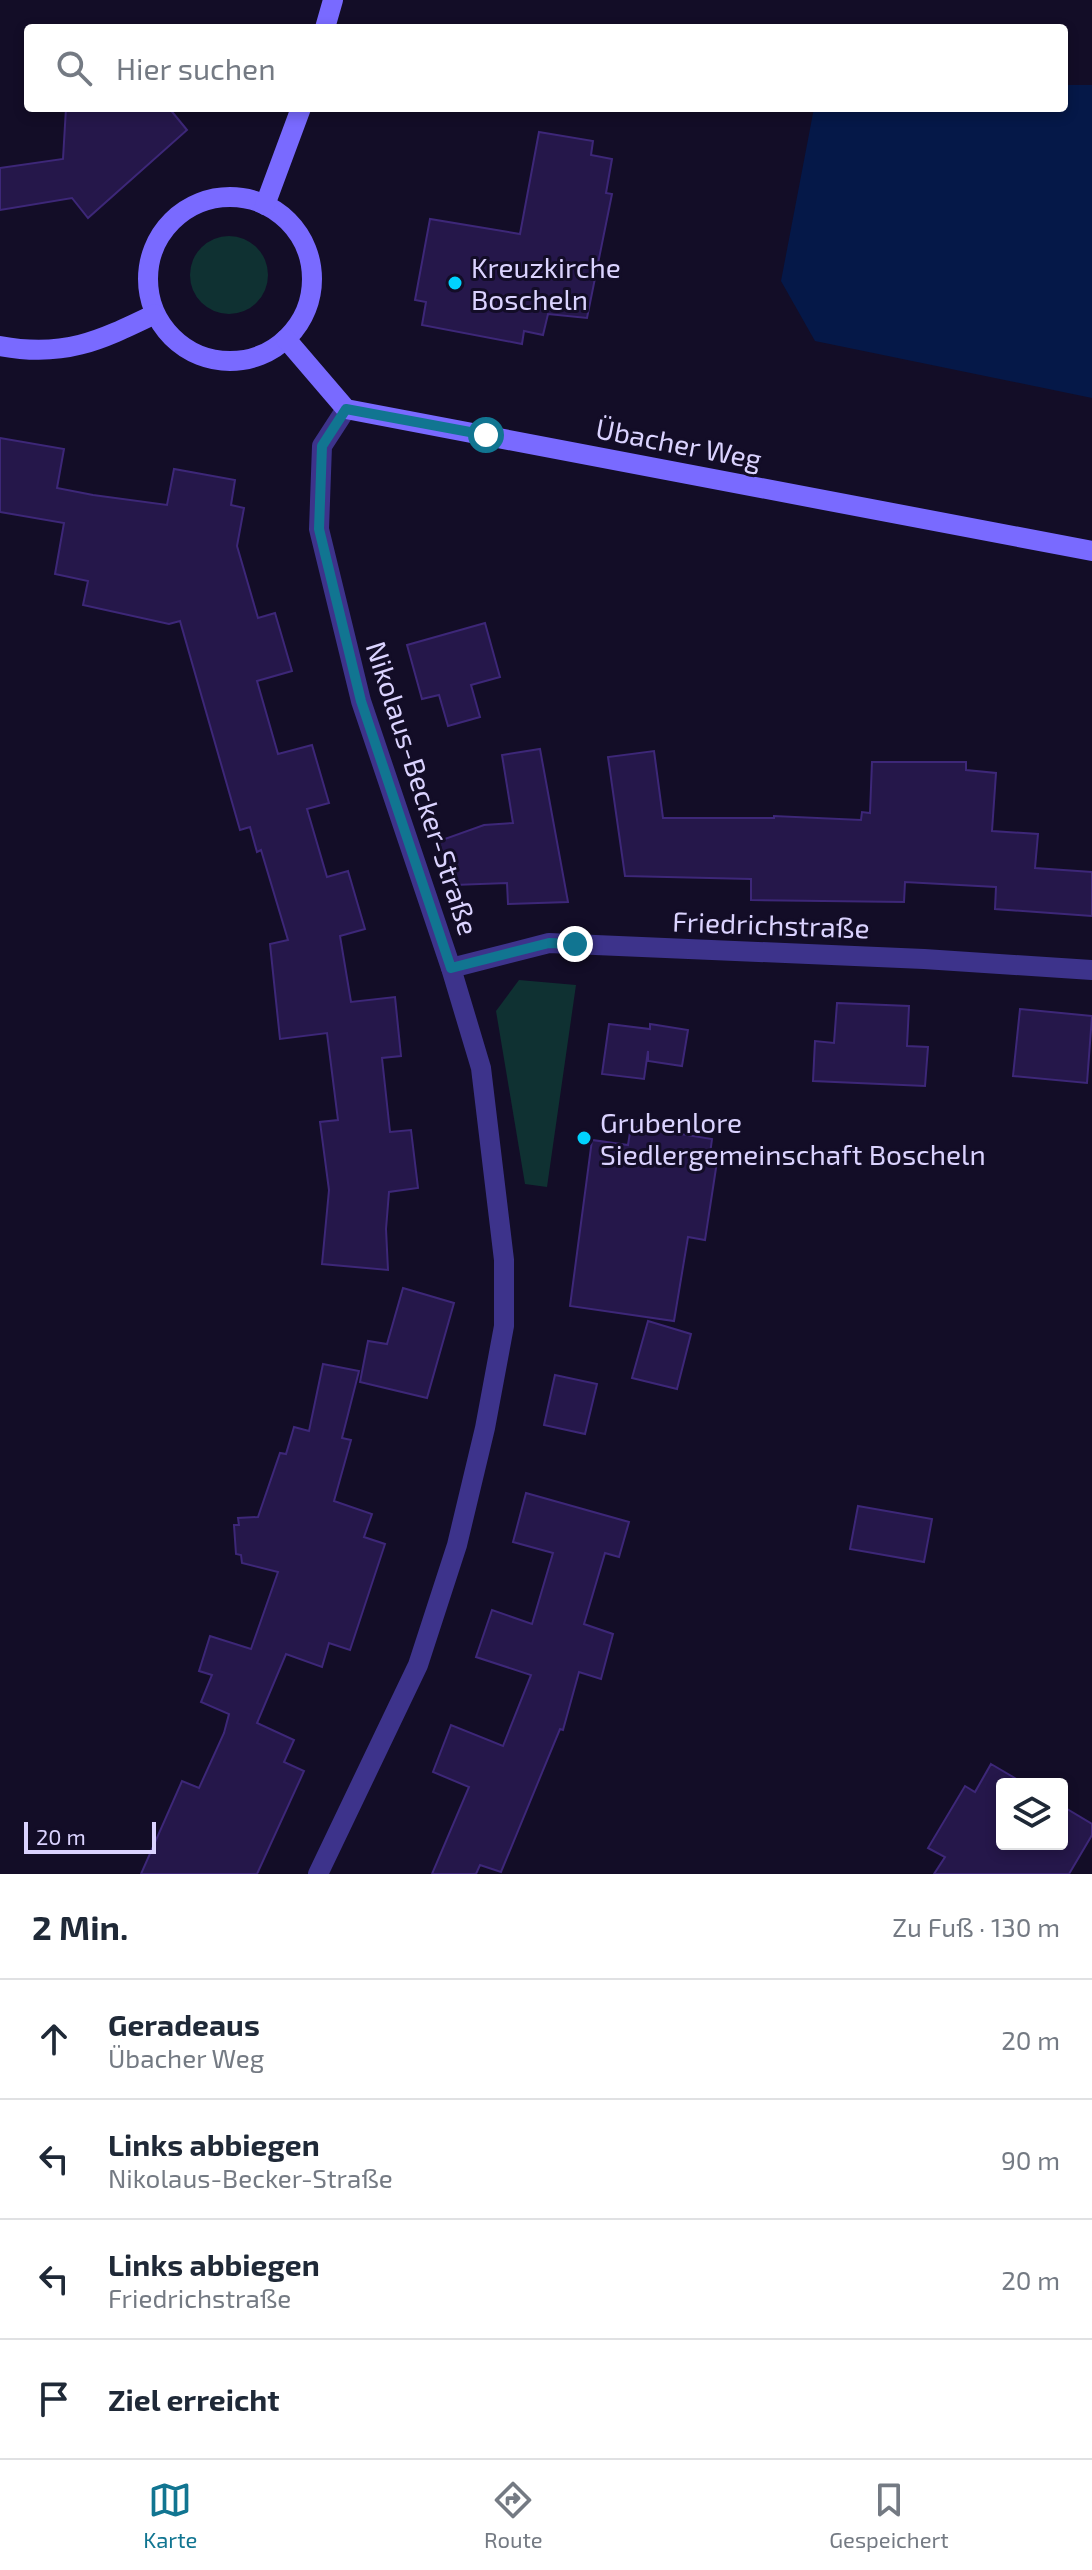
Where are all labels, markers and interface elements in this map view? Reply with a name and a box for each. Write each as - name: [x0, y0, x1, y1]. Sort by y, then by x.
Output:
- search box: [24, 24, 1068, 112]
- icon: search: [52, 46, 96, 90]
- text: Hier suchen: [116, 50, 276, 86]
- place label: Kreuzkirche Boscheln: [471, 250, 621, 316]
- marker: Kreuzkirche Boscheln: [446, 274, 464, 292]
- street label: Übacher Weg: [593, 410, 765, 476]
- route start: [468, 417, 504, 453]
- street label: Nikolaus-Becker-Straße: [359, 637, 487, 939]
- street label: Friedrichstraße: [672, 904, 870, 944]
- route end: [557, 926, 593, 962]
- place label: Grubenlore Siedlergemeinschaft Boscheln: [600, 1105, 986, 1171]
- marker: Grubenlore Siedlergemeinschaft Boscheln: [575, 1129, 593, 1147]
- map controls: [996, 1778, 1068, 1850]
- button: layers: [996, 1778, 1068, 1850]
- scale bar: [24, 1818, 156, 1854]
- text: 20 m: [36, 1823, 86, 1849]
- text: 2 Min.: [32, 1906, 128, 1947]
- text: Zu Fuß · 130 m: [892, 1911, 1060, 1942]
- text: Geradeaus: [108, 2006, 260, 2042]
- icon: ahead: [32, 2017, 76, 2061]
- text: 20 m: [1001, 2024, 1060, 2055]
- text: Übacher Weg: [108, 2042, 264, 2073]
- text: Links abbiegen: [108, 2126, 320, 2162]
- icon: left: [32, 2137, 76, 2181]
- text: 90 m: [1001, 2144, 1060, 2175]
- text: Nikolaus-Becker-Straße: [108, 2162, 393, 2193]
- text: Links abbiegen: [108, 2246, 320, 2282]
- icon: left: [32, 2257, 76, 2301]
- text: 20 m: [1001, 2264, 1060, 2295]
- text: Friedrichstraße: [108, 2282, 291, 2313]
- icon: arrive: [32, 2377, 76, 2421]
- text: Ziel erreicht: [108, 2381, 280, 2417]
- tab: Karte: [143, 2478, 197, 2552]
- tab: Route: [484, 2478, 543, 2552]
- tab: Gespeichert: [829, 2478, 949, 2552]

